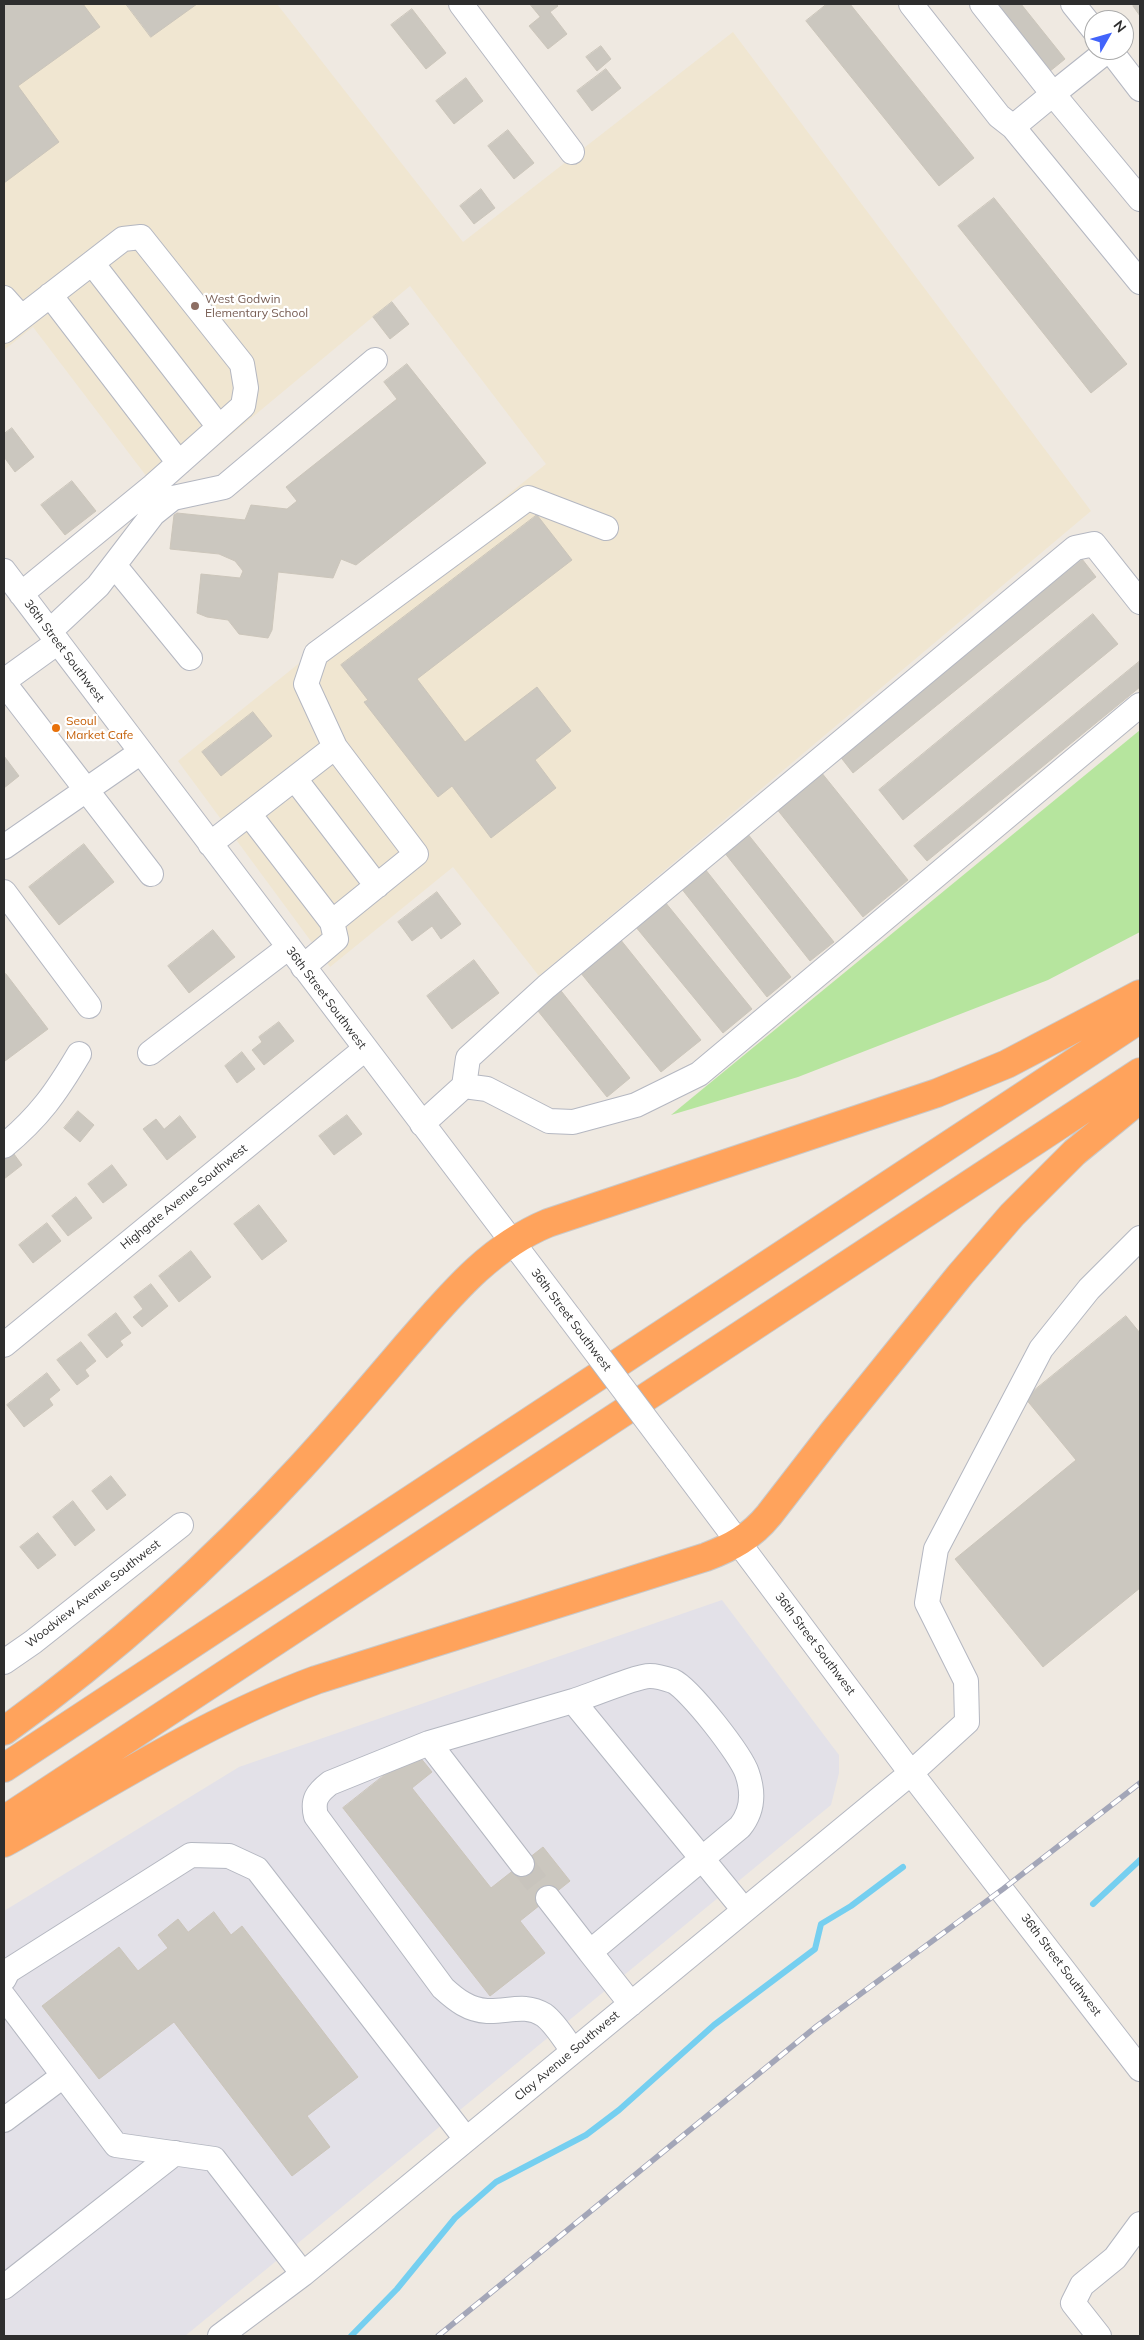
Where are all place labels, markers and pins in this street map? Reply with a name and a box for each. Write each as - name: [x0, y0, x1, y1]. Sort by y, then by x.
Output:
- place label: West Godwin Elementary School: [205, 292, 308, 320]
- marker: West Godwin Elementary School: [189, 300, 201, 312]
- place label: Seoul Market Cafe: [66, 714, 133, 742]
- marker: Seoul Market Cafe: [50, 722, 62, 734]

